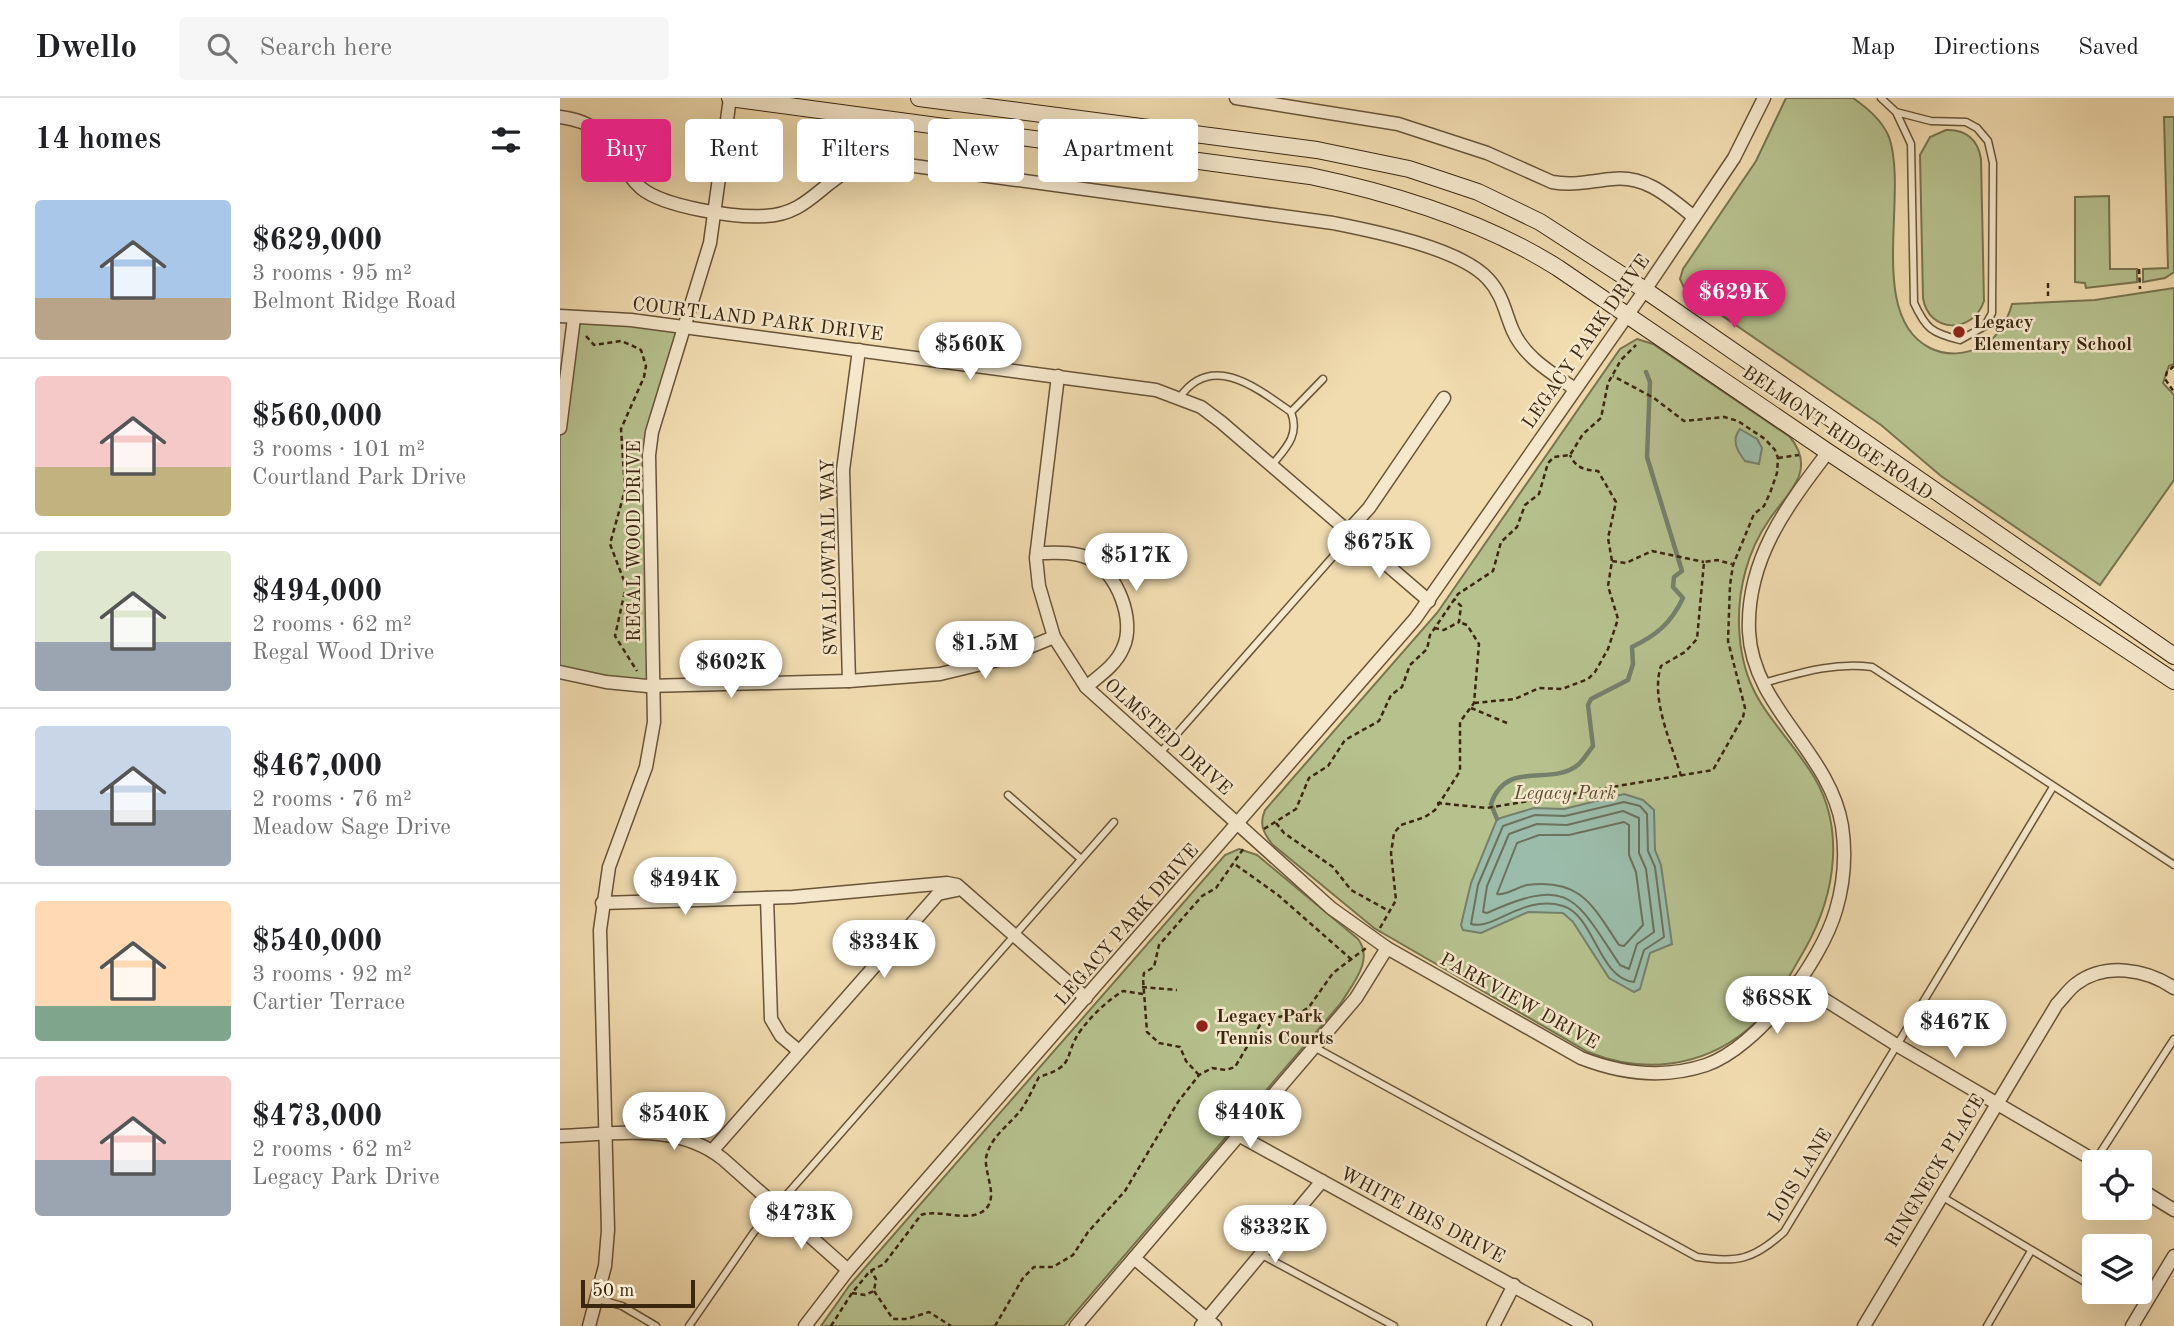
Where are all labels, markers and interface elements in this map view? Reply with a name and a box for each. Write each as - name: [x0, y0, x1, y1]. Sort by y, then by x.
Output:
- search box: [179, 17, 669, 80]
- icon: search: [203, 29, 241, 67]
- text: Dwello: [35, 32, 137, 65]
- text: Search here: [259, 35, 392, 61]
- text: Map: [1851, 36, 1895, 60]
- text: Directions: [1933, 36, 2040, 60]
- text: Saved: [2078, 36, 2139, 60]
- chip: Buy: [581, 119, 671, 182]
- chip: Rent: [685, 119, 783, 182]
- chip: Filters: [797, 119, 914, 182]
- chip: New: [928, 119, 1024, 182]
- chip: Apartment: [1038, 119, 1198, 182]
- icon: filters: [487, 121, 525, 159]
- text: 14 homes: [35, 125, 161, 155]
- text: $629,000: [252, 226, 382, 256]
- icon: home: [91, 228, 175, 312]
- street label: LEGACY PARK DRIVE: [1520, 252, 1654, 433]
- text: 3 rooms · 95 m²: [252, 262, 412, 285]
- pin: $629K: [1685, 271, 1783, 330]
- text: $629K: [1698, 281, 1770, 304]
- text: Belmont Ridge Road: [252, 290, 457, 313]
- street label: COURTLAND PARK DRIVE: [631, 296, 884, 345]
- place label: Legacy Elementary School: [1973, 314, 2132, 355]
- pin: $560K: [921, 322, 1019, 382]
- marker: Legacy Elementary School: [1951, 324, 1967, 340]
- text: $560K: [934, 333, 1006, 356]
- street label: BELMONT RIDGE ROAD: [1738, 363, 1935, 505]
- text: $560,000: [252, 402, 382, 432]
- icon: home: [91, 404, 175, 488]
- text: 3 rooms · 101 m²: [252, 438, 425, 461]
- street label: REGAL WOOD DRIVE: [626, 440, 645, 642]
- street label: SWALLOWTAIL WAY: [819, 458, 842, 656]
- text: Courtland Park Drive: [252, 466, 466, 489]
- pin: $675K: [1330, 520, 1428, 580]
- text: $675K: [1343, 531, 1415, 554]
- pin: $517K: [1087, 533, 1185, 593]
- text: $517K: [1100, 544, 1172, 567]
- text: $494,000: [252, 577, 382, 607]
- icon: home: [91, 579, 175, 663]
- text: 2 rooms · 62 m²: [252, 613, 412, 636]
- pin: $1.5M: [936, 622, 1034, 681]
- text: $1.5M: [952, 632, 1018, 655]
- pin: $602K: [682, 640, 780, 700]
- text: Regal Wood Drive: [252, 641, 434, 664]
- text: $602K: [695, 651, 767, 674]
- street label: OLMSTED DRIVE: [1100, 676, 1235, 800]
- text: $467,000: [252, 752, 382, 782]
- icon: home: [91, 754, 175, 838]
- park label: Legacy Park: [1513, 785, 1616, 804]
- text: 2 rooms · 76 m²: [252, 788, 412, 811]
- text: Meadow Sage Drive: [252, 816, 451, 839]
- street label: LEGACY PARK DRIVE: [1053, 841, 1203, 1010]
- pin: $494K: [636, 858, 734, 917]
- text: $494K: [649, 868, 721, 891]
- pin: $334K: [835, 920, 933, 980]
- text: $540,000: [252, 927, 382, 957]
- icon: home: [91, 929, 175, 1013]
- text: $334K: [848, 931, 920, 954]
- street label: PARKVIEW DRIVE: [1436, 951, 1602, 1054]
- text: 3 rooms · 92 m²: [252, 963, 412, 986]
- pin: $688K: [1728, 976, 1826, 1036]
- text: $688K: [1741, 987, 1813, 1010]
- text: Cartier Terrace: [252, 991, 405, 1014]
- pin: $467K: [1906, 1000, 2004, 1060]
- place label: Legacy Park Tennis Courts: [1216, 1008, 1334, 1049]
- text: $467K: [1919, 1011, 1991, 1034]
- marker: Legacy Park Tennis Courts: [1194, 1018, 1210, 1034]
- pin: $440K: [1201, 1090, 1299, 1150]
- street label: RINGNECK PLACE: [1883, 1092, 1989, 1251]
- pin: $540K: [625, 1093, 723, 1152]
- text: $440K: [1214, 1101, 1286, 1124]
- text: $473,000: [252, 1102, 382, 1132]
- text: $540K: [638, 1103, 710, 1126]
- icon: home: [91, 1104, 175, 1188]
- street label: LOIS LANE: [1766, 1126, 1836, 1226]
- text: 2 rooms · 62 m²: [252, 1138, 412, 1161]
- map controls: [2082, 1150, 2152, 1304]
- button: locate: [2082, 1150, 2152, 1220]
- street label: WHITE IBIS DRIVE: [1336, 1165, 1507, 1268]
- text: Legacy Park Drive: [252, 1166, 440, 1189]
- pin: $473K: [752, 1192, 850, 1251]
- text: $473K: [765, 1202, 837, 1225]
- pin: $332K: [1226, 1206, 1324, 1265]
- text: $332K: [1239, 1216, 1311, 1239]
- button: layers: [2082, 1234, 2152, 1304]
- scale bar: [581, 1277, 695, 1309]
- text: 50 m: [592, 1282, 634, 1301]

